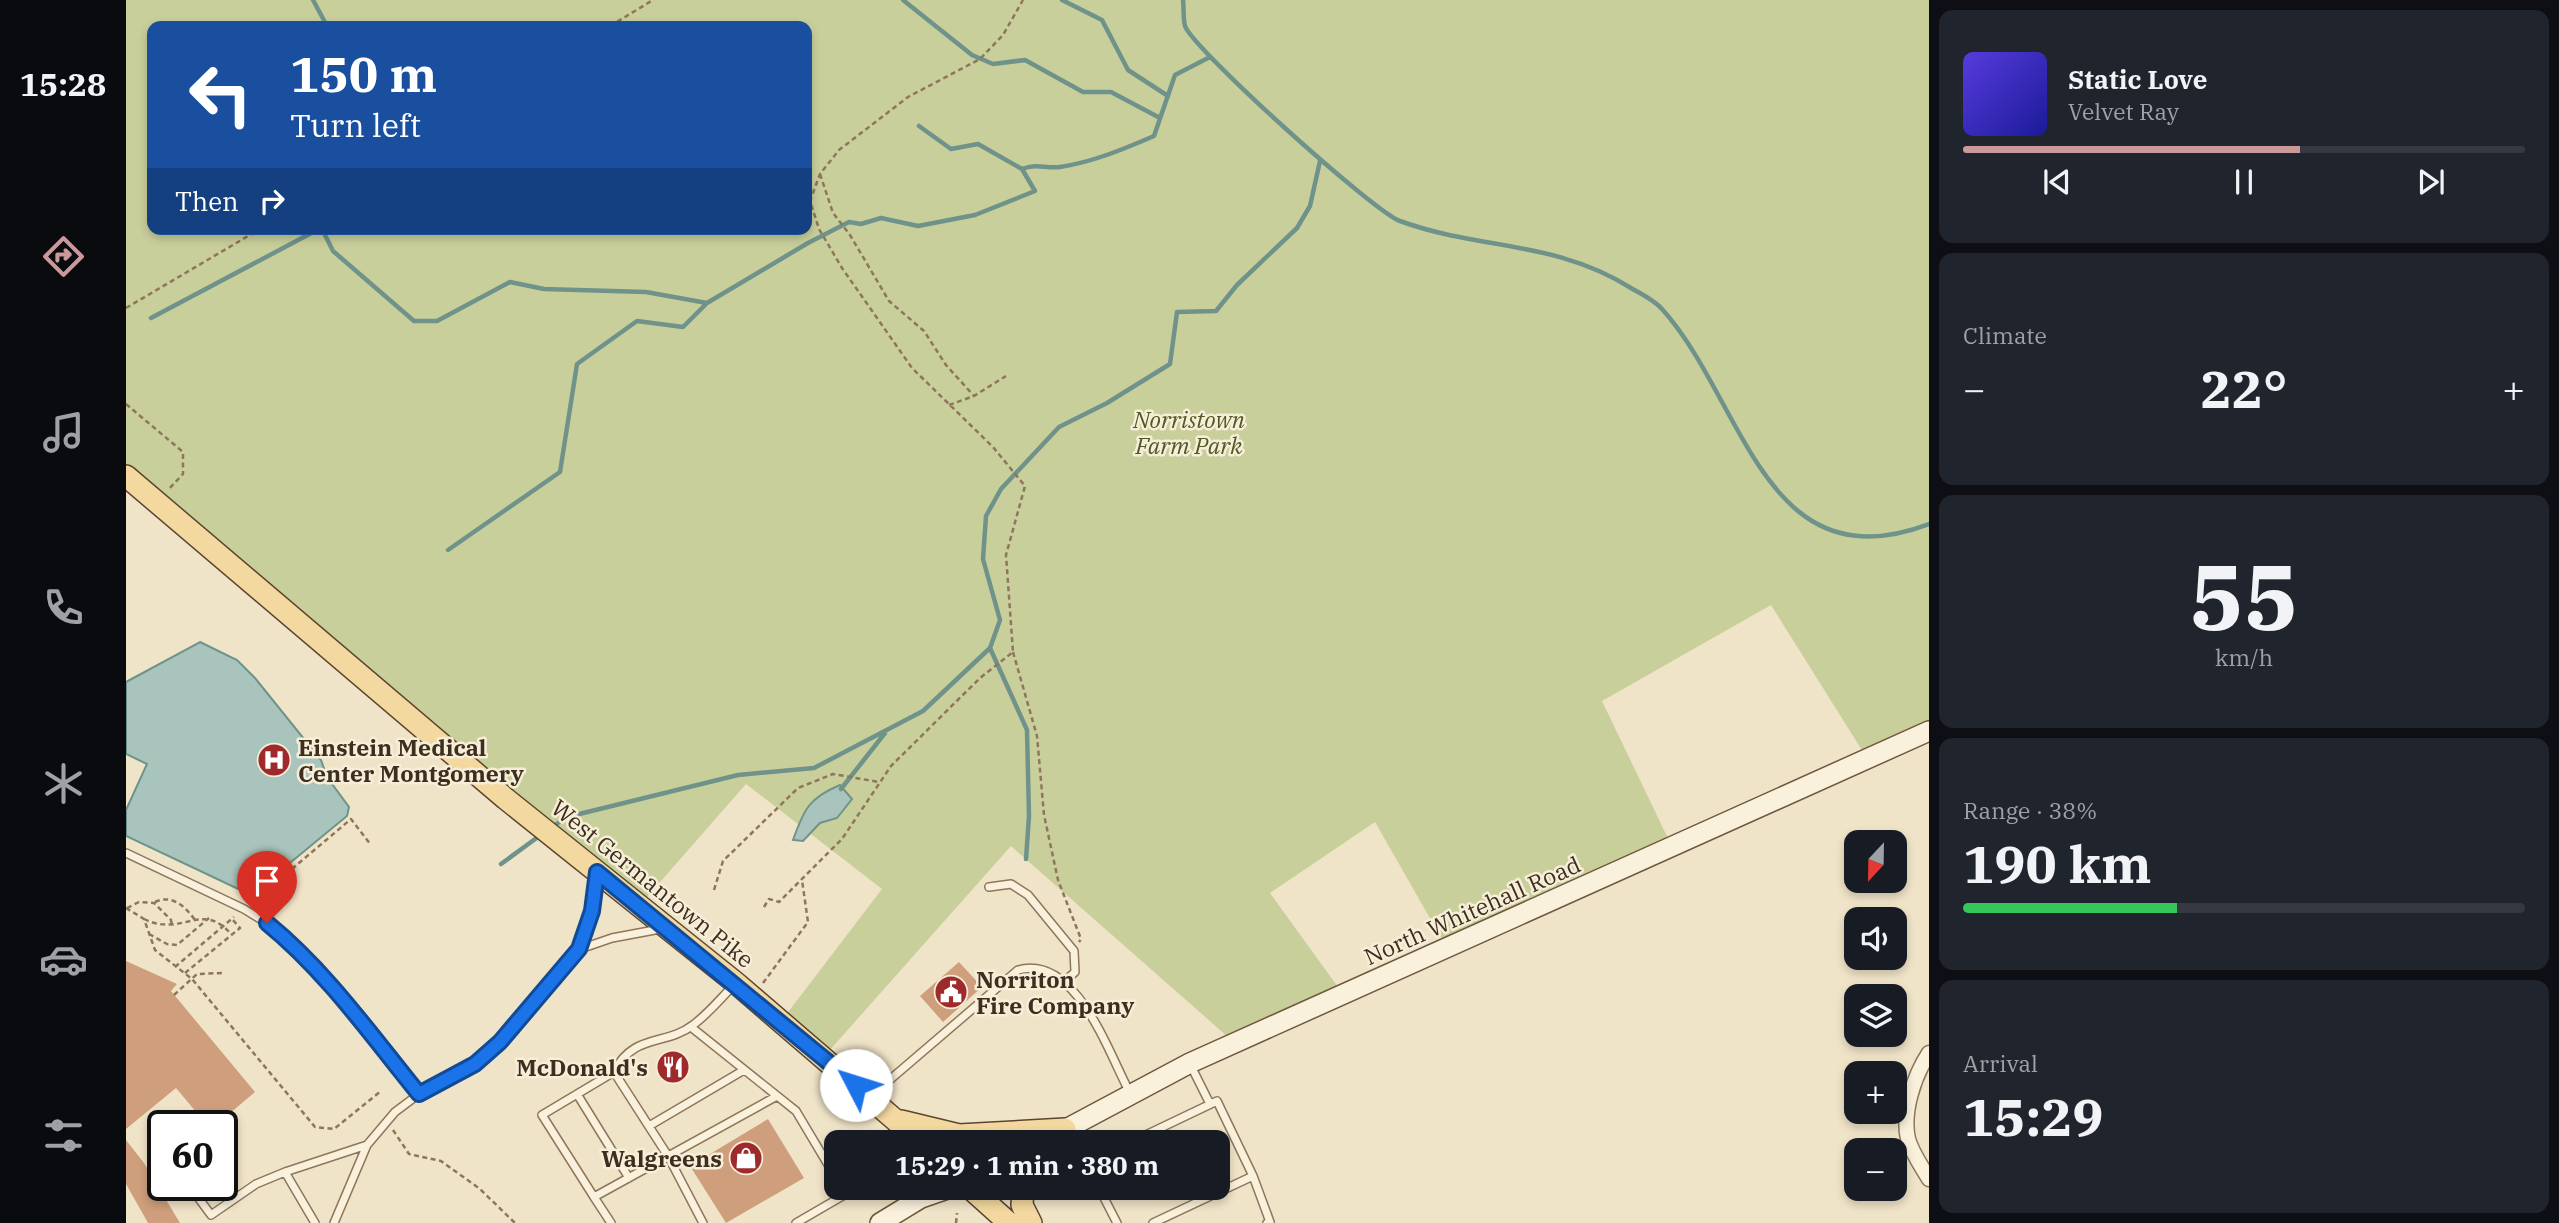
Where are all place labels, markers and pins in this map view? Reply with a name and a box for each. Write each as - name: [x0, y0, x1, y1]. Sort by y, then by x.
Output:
- place label: Einstein Medical Center Montgomery: [298, 732, 524, 788]
- hospital icon: Einstein Medical Center Montgomery: [255, 741, 293, 779]
- pin: [237, 851, 297, 923]
- place label: Norriton Fire Company: [976, 964, 1134, 1020]
- public building icon: Norriton Fire Company: [932, 973, 970, 1011]
- restaurant icon: McDonald's: [654, 1048, 692, 1086]
- place label: McDonald's: [516, 1052, 648, 1082]
- shop icon: Walgreens: [727, 1139, 765, 1177]
- place label: Walgreens: [601, 1143, 722, 1173]

